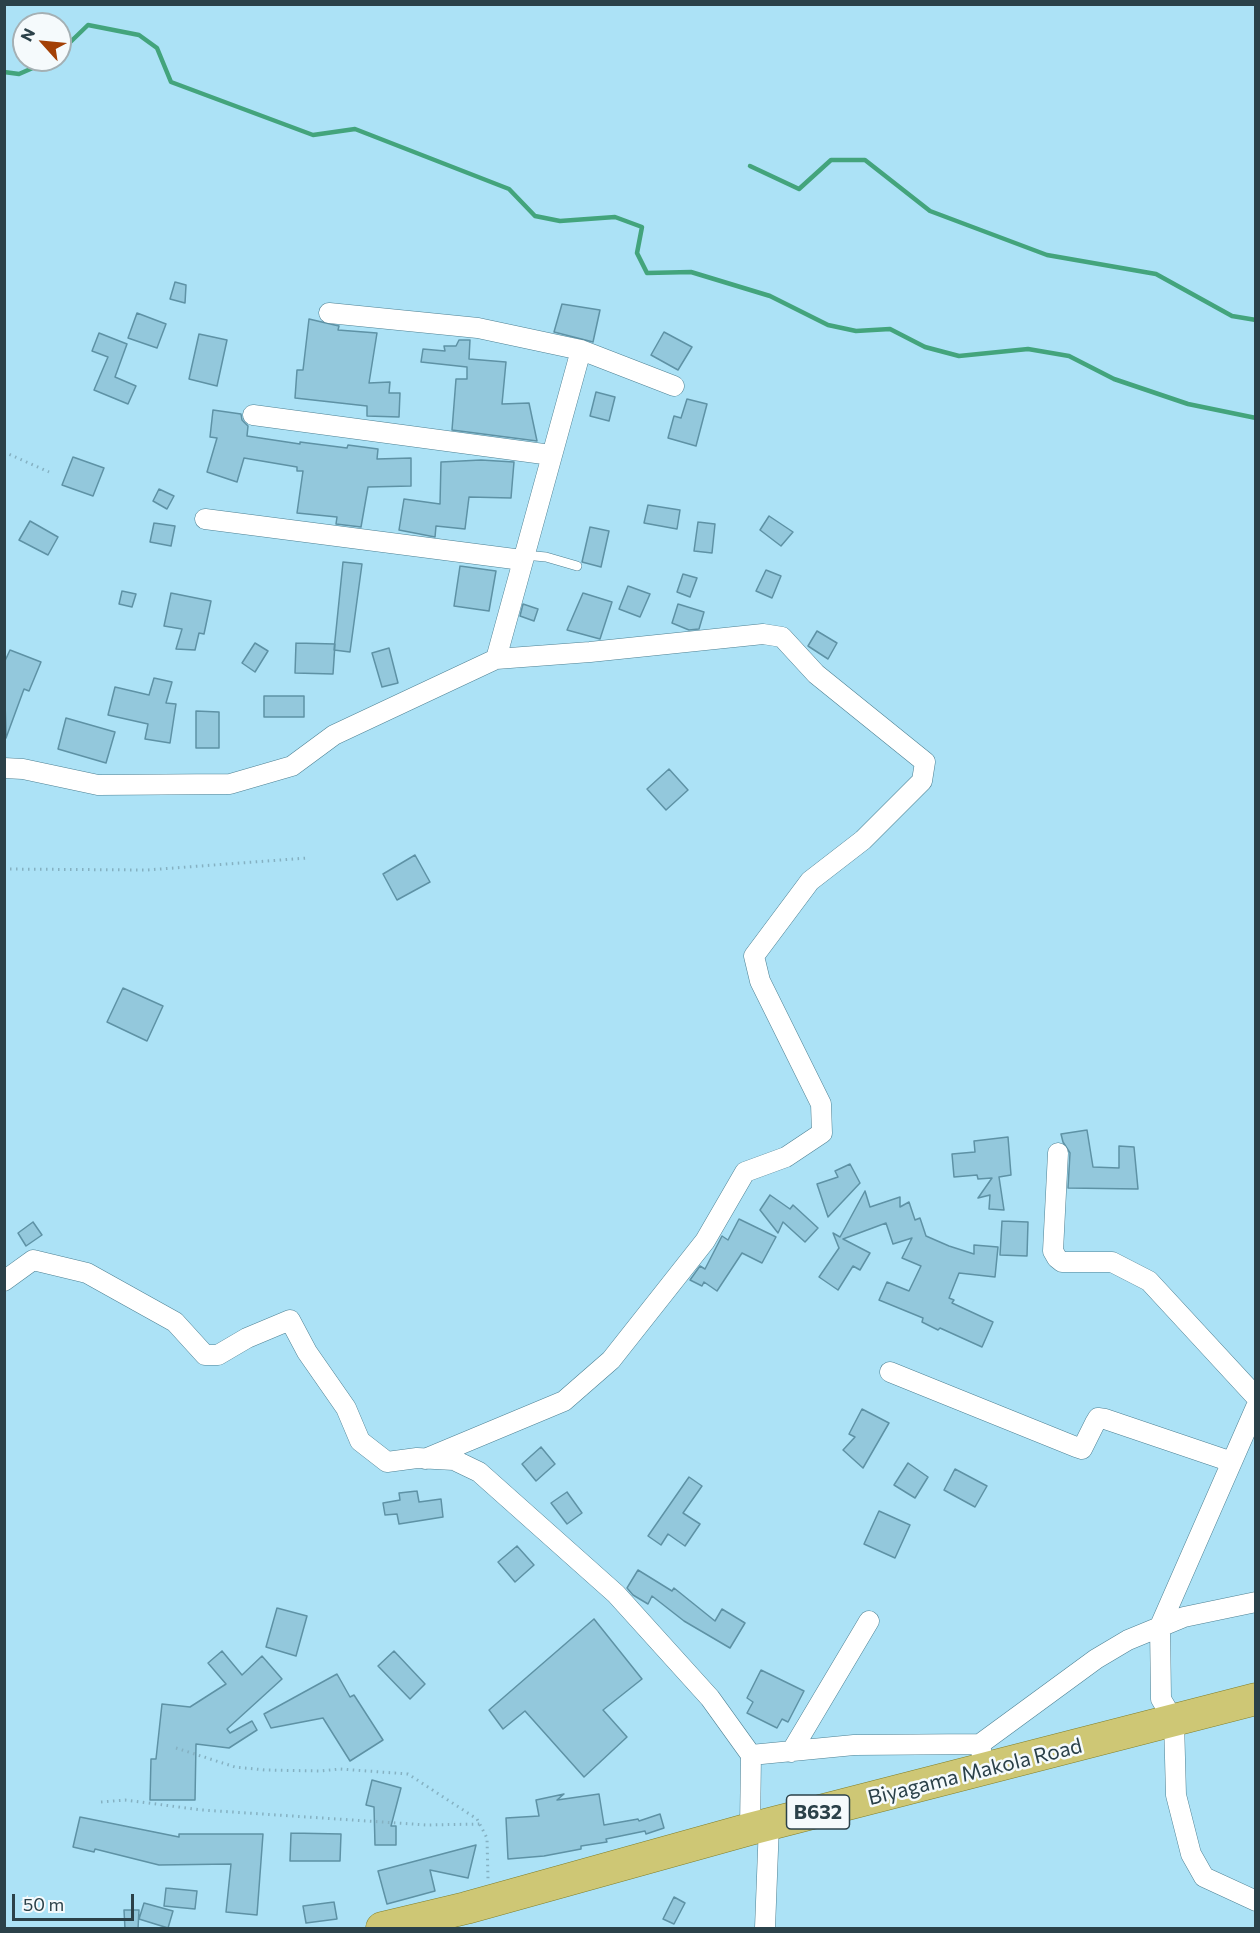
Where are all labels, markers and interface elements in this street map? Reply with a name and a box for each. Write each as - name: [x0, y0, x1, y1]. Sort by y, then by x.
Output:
- north arrow: [12, 12, 72, 72]
- text: N: [16, 25, 38, 44]
- street label: Biyagama Makola Road: [865, 1733, 1085, 1811]
- road number: B632: [786, 1795, 850, 1829]
- scale bar: [15, 1882, 136, 1920]
- text: 50 m: [23, 1893, 64, 1915]

